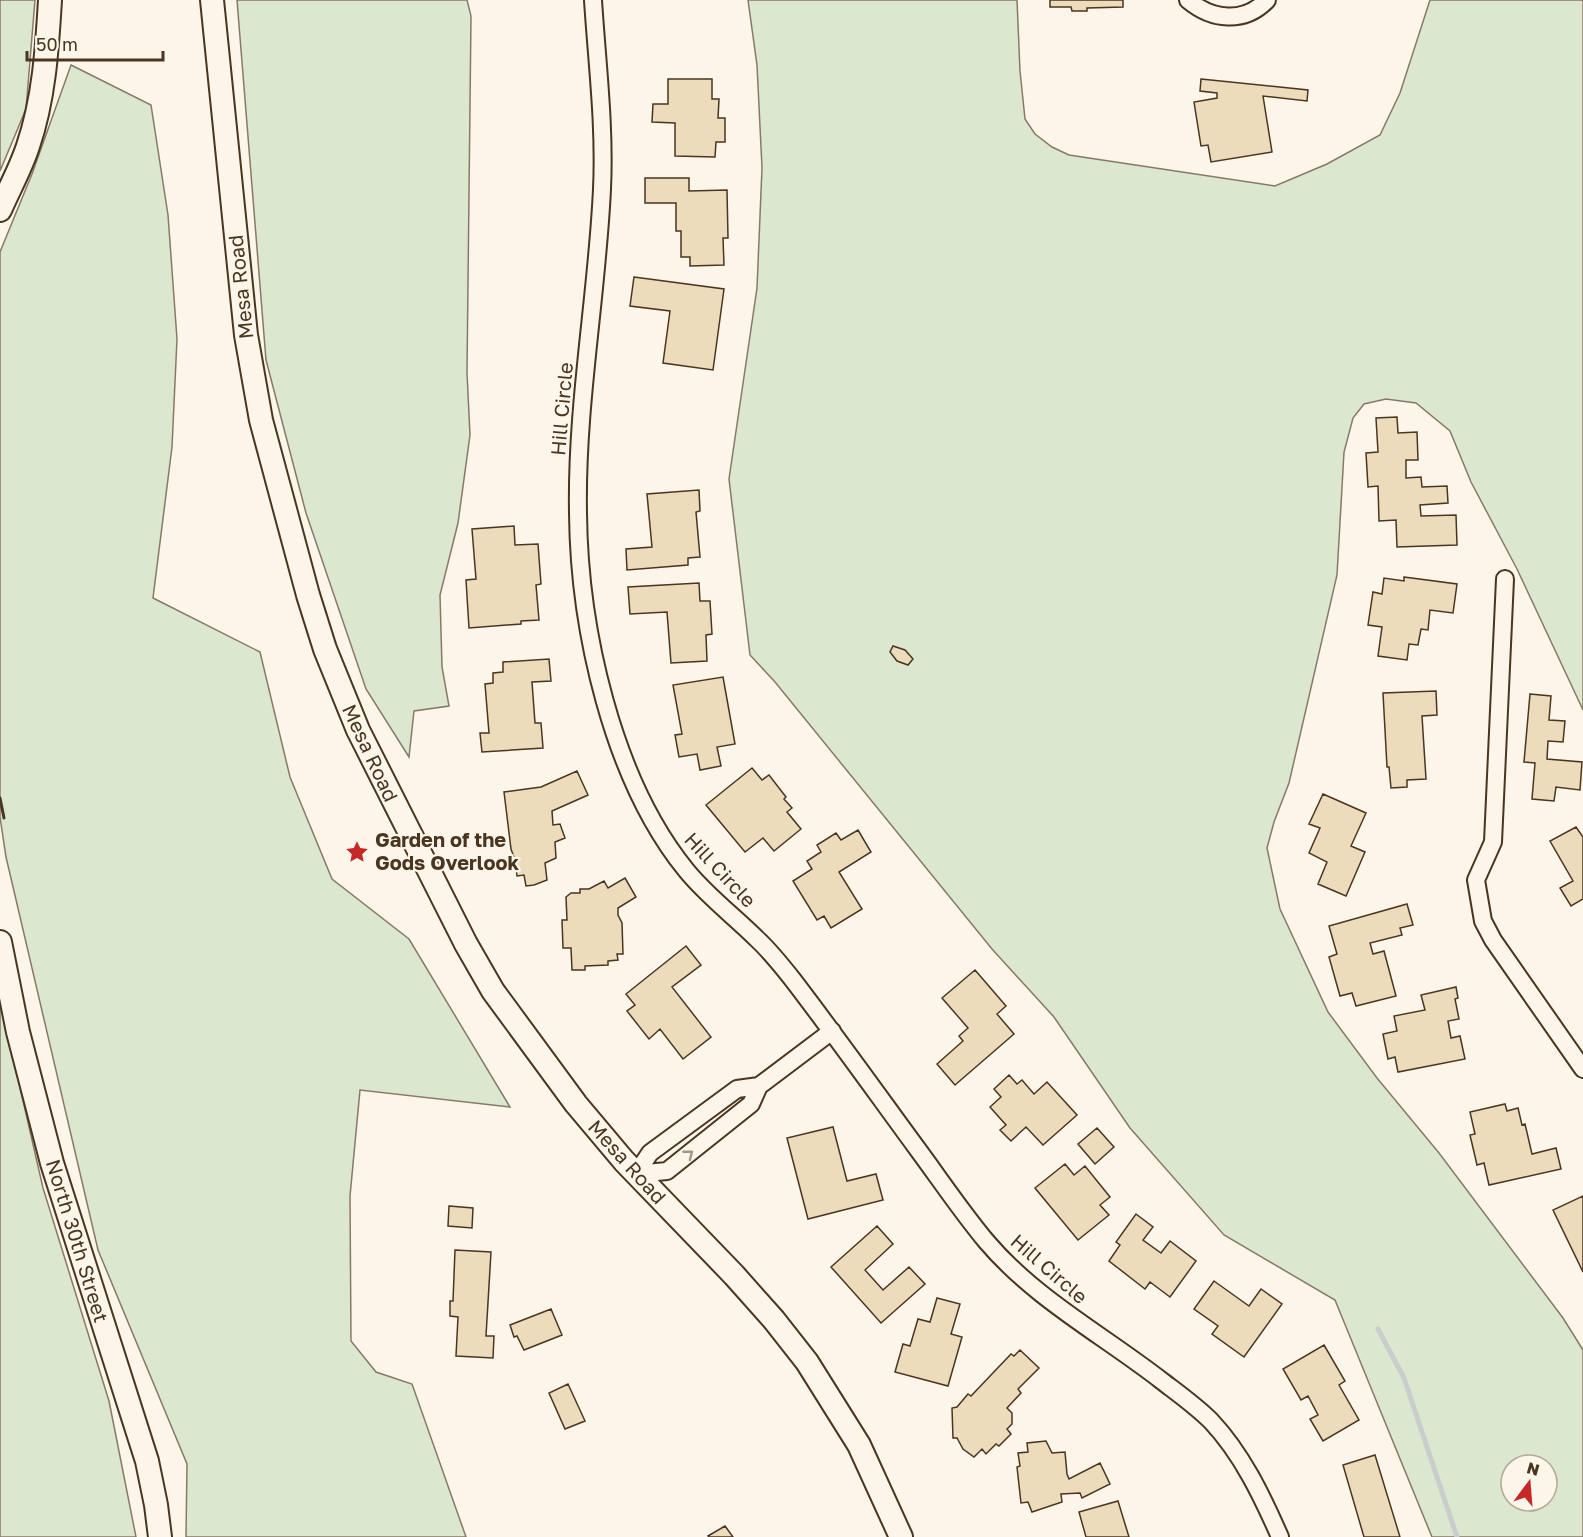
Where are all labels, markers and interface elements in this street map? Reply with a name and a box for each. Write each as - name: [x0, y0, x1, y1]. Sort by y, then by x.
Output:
- scale bar: [27, 24, 164, 62]
- text: 50 m: [36, 33, 78, 55]
- street label: Mesa Road: [223, 234, 257, 340]
- street label: Hill Circle: [545, 361, 577, 457]
- street label: Mesa Road: [338, 700, 404, 805]
- place label: Garden of the Gods Overlook: [375, 827, 519, 874]
- street label: Hill Circle: [680, 827, 761, 912]
- place icon: Garden of the Gods Overlook: [344, 839, 370, 865]
- street label: Mesa Road: [584, 1114, 672, 1208]
- one-way arrow: [682, 1151, 693, 1162]
- street label: North 30th Street: [42, 1156, 114, 1325]
- street label: Hill Circle: [1006, 1228, 1093, 1308]
- north arrow: [1499, 1453, 1559, 1513]
- text: N: [1525, 1457, 1542, 1480]

